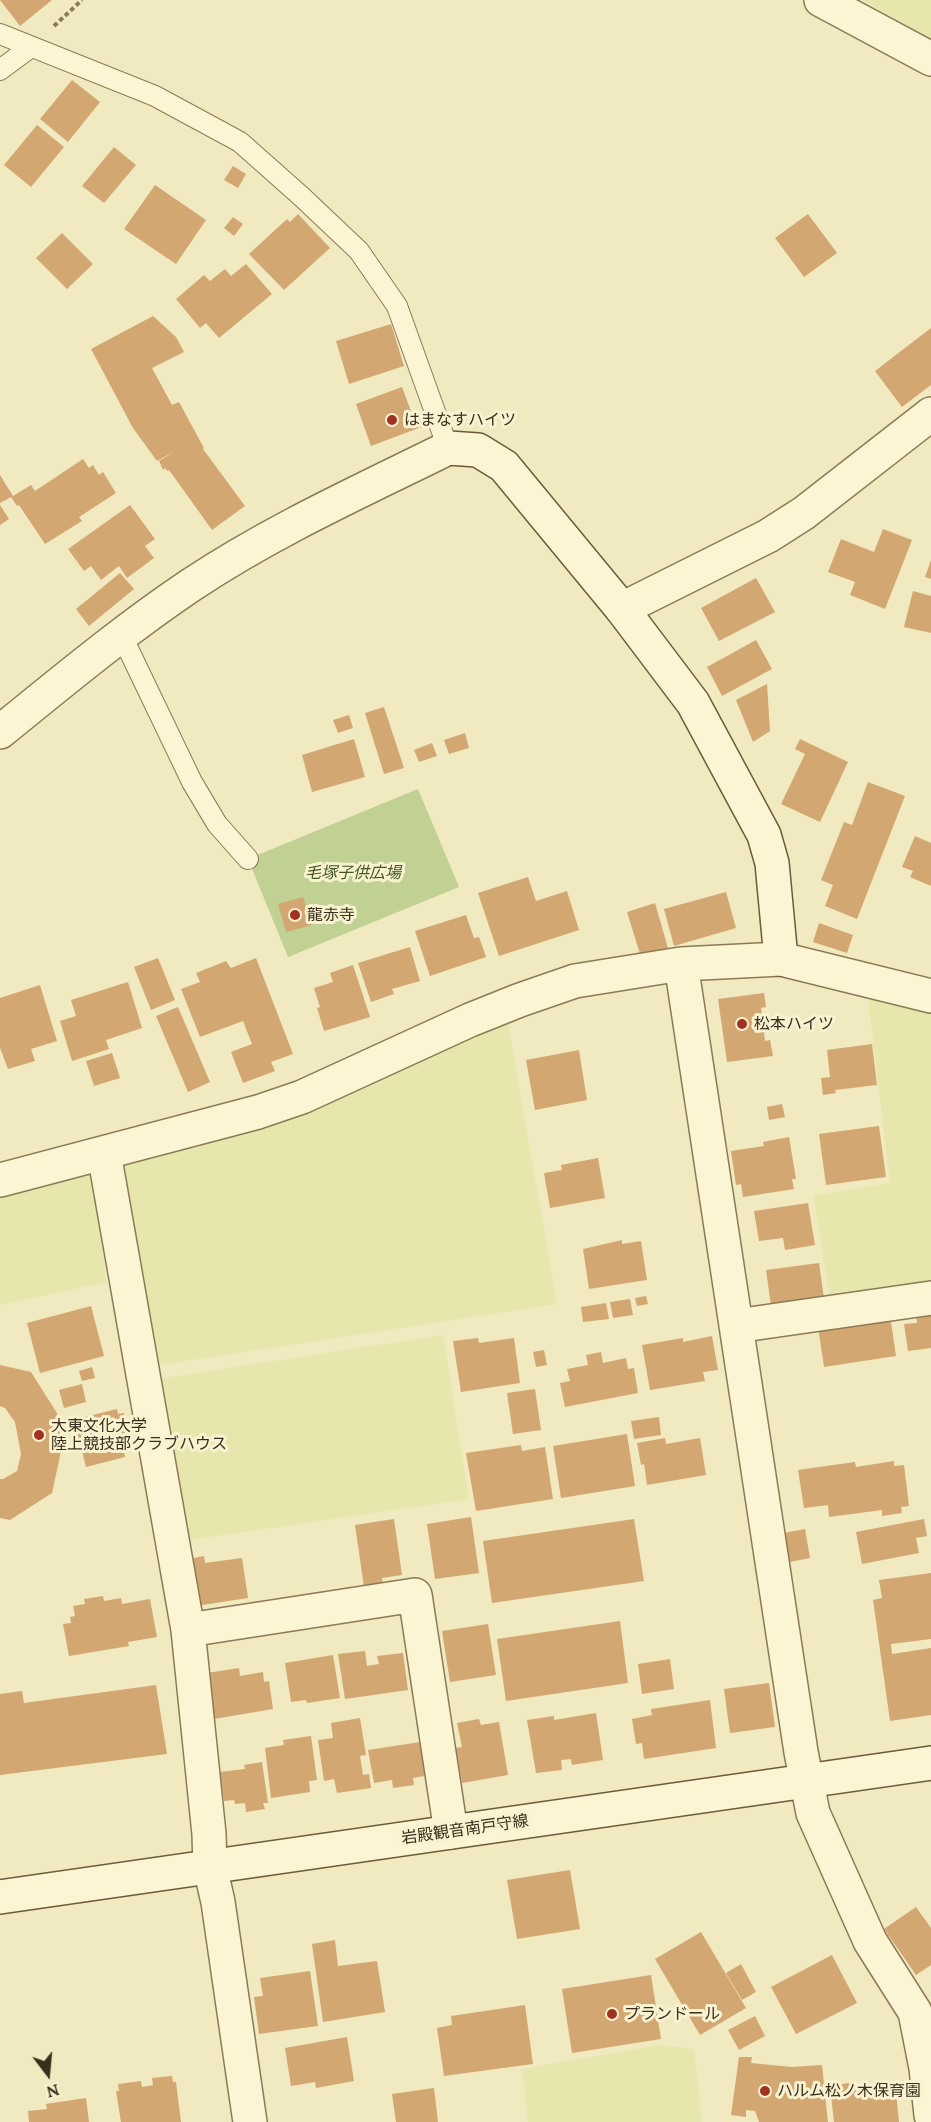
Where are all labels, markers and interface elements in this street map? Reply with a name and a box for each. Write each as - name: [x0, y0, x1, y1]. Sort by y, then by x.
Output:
- place label: はまなすハイツ: [404, 410, 516, 430]
- marker: はまなすハイツ: [385, 413, 399, 427]
- park label: 毛塚子供広場: [305, 863, 401, 883]
- place label: 龍赤寺: [307, 905, 355, 925]
- marker: 龍赤寺: [288, 908, 302, 922]
- place label: 松本ハイツ: [754, 1014, 834, 1034]
- marker: 松本ハイツ: [735, 1017, 749, 1031]
- place label: 大東文化大学 陸上競技部クラブハウス: [51, 1416, 227, 1454]
- marker: 大東文化大学 陸上競技部クラブハウス: [32, 1428, 46, 1442]
- street label: 岩殿観音南戸守線: [400, 1812, 530, 1848]
- place label: プランドール: [624, 2004, 720, 2024]
- marker: プランドール: [605, 2007, 619, 2021]
- north arrow: [18, 2044, 78, 2104]
- text: N: [44, 2080, 62, 2103]
- place label: ハルム松ノ木保育園: [777, 2081, 921, 2101]
- marker: ハルム松ノ木保育園: [758, 2084, 772, 2098]

